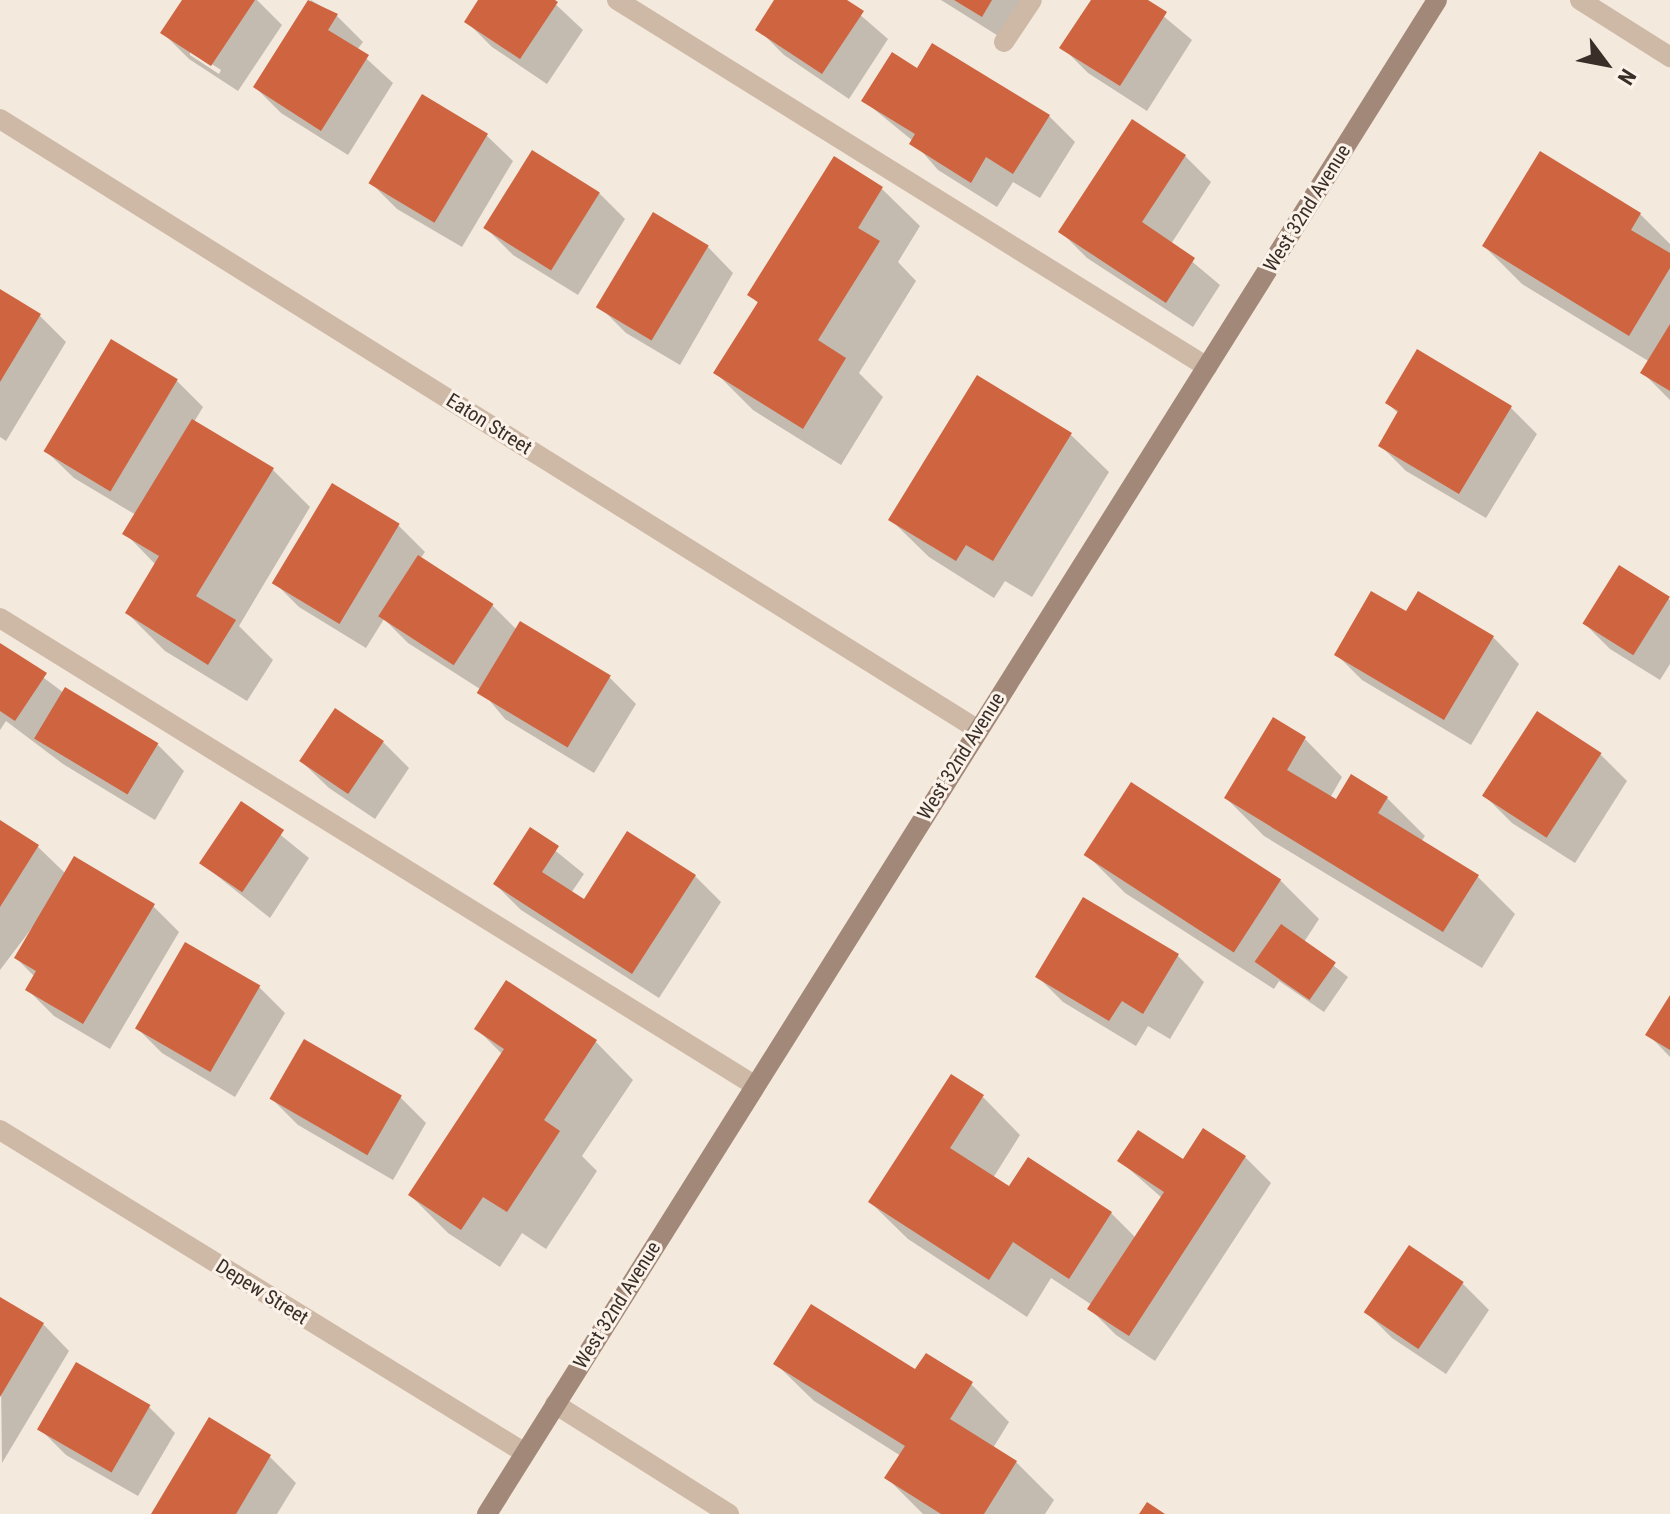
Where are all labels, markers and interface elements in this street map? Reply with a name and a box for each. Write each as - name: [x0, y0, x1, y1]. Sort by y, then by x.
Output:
- north arrow: [1566, 24, 1646, 104]
- text: N: [1613, 65, 1641, 89]
- street label: West 32nd Avenue: [1258, 140, 1356, 276]
- street label: Eaton Street: [442, 388, 536, 460]
- street label: West 32nd Avenue: [912, 688, 1010, 824]
- street label: West 32nd Avenue: [568, 1237, 666, 1373]
- street label: Depew Street: [211, 1254, 313, 1330]

